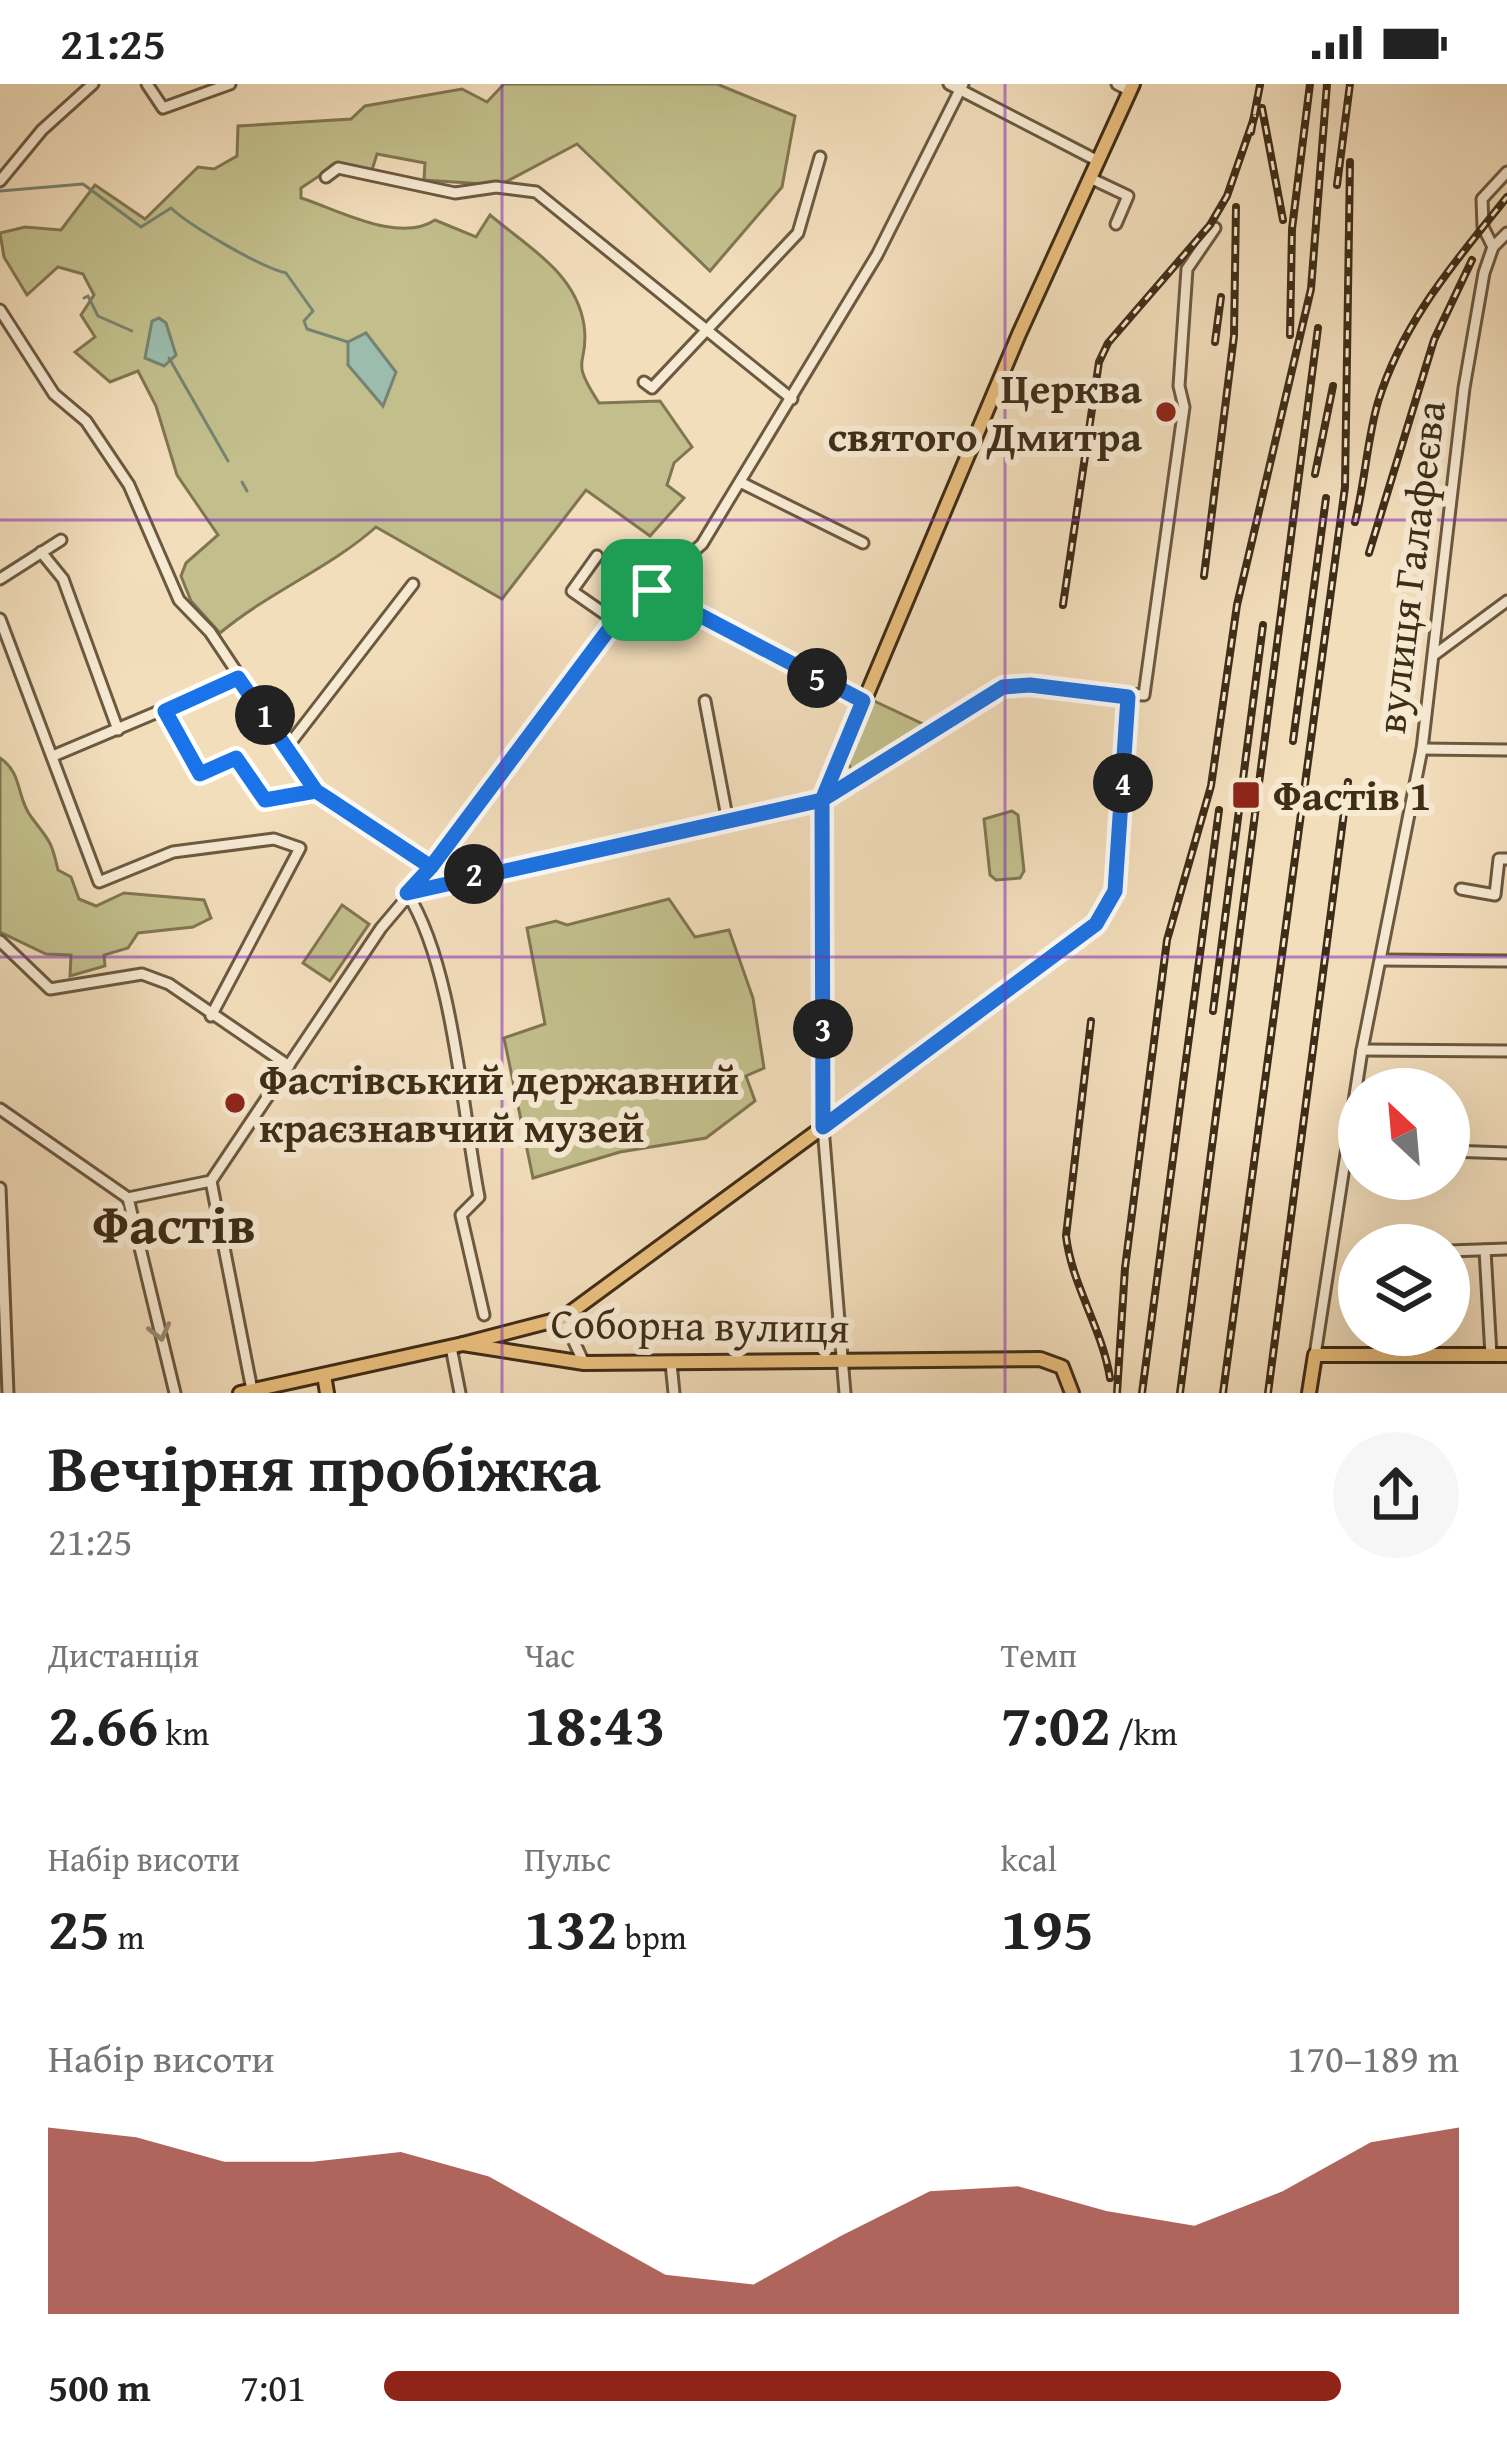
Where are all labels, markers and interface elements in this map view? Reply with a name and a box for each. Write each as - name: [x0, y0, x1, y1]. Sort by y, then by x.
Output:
- text: 21:25: [60, 10, 166, 75]
- place label: Церква святого Дмитра: [828, 357, 1142, 466]
- street label: вулиця Галафеєва: [1359, 397, 1460, 737]
- marker: Церква святого Дмитра: [1153, 399, 1179, 425]
- pin: [601, 539, 703, 641]
- icon: arrive: [619, 557, 685, 623]
- pin: 5: [787, 648, 847, 708]
- text: 5: [808, 654, 826, 702]
- pin: 1: [235, 685, 295, 745]
- text: 1: [256, 691, 274, 739]
- pin: 4: [1093, 753, 1153, 813]
- text: 4: [1114, 759, 1132, 807]
- place label: Фастів 1: [1273, 764, 1431, 825]
- marker: Фастів 1: [1230, 779, 1262, 811]
- pin: 2: [444, 844, 504, 904]
- text: 2: [465, 850, 483, 898]
- pin: 3: [793, 999, 853, 1059]
- text: 3: [814, 1005, 832, 1053]
- place label: Фастівський державний краєзнавчий музей: [259, 1048, 739, 1157]
- north arrow: [1338, 1068, 1470, 1200]
- map controls: [1338, 1068, 1470, 1356]
- marker: Фастівський державний краєзнавчий музей: [222, 1090, 248, 1116]
- district label: Фастів: [92, 1184, 256, 1263]
- button: layers: [1338, 1224, 1470, 1356]
- street label: Соборна вулиця: [550, 1291, 850, 1358]
- one-way arrow: [146, 1321, 171, 1342]
- text: Вечірня пробіжка: [48, 1418, 601, 1515]
- button: share: [1333, 1432, 1459, 1558]
- text: 21:25: [48, 1512, 133, 1569]
- text: Дистанція: [48, 1631, 199, 1679]
- text: Час: [524, 1631, 575, 1679]
- text: Темп: [1001, 1631, 1077, 1679]
- text: 2.66: [48, 1679, 158, 1767]
- text: 18:43: [524, 1679, 666, 1767]
- text: 7:02: [1001, 1679, 1111, 1767]
- text: km: [158, 1709, 209, 1757]
- text: /km: [1111, 1709, 1177, 1757]
- text: Набір висоти: [48, 1835, 240, 1883]
- text: Пульс: [524, 1835, 611, 1883]
- text: kcal: [1001, 1835, 1057, 1883]
- text: 25: [48, 1883, 110, 1971]
- text: 132: [524, 1883, 618, 1971]
- text: 195: [1001, 1883, 1094, 1971]
- text: m: [110, 1913, 144, 1961]
- text: bpm: [618, 1913, 687, 1961]
- text: Набір висоти: [48, 2029, 274, 2086]
- text: 170–189 m: [1287, 2029, 1459, 2086]
- text: 500 m: [48, 2358, 151, 2415]
- text: 7:01: [240, 2358, 306, 2415]

